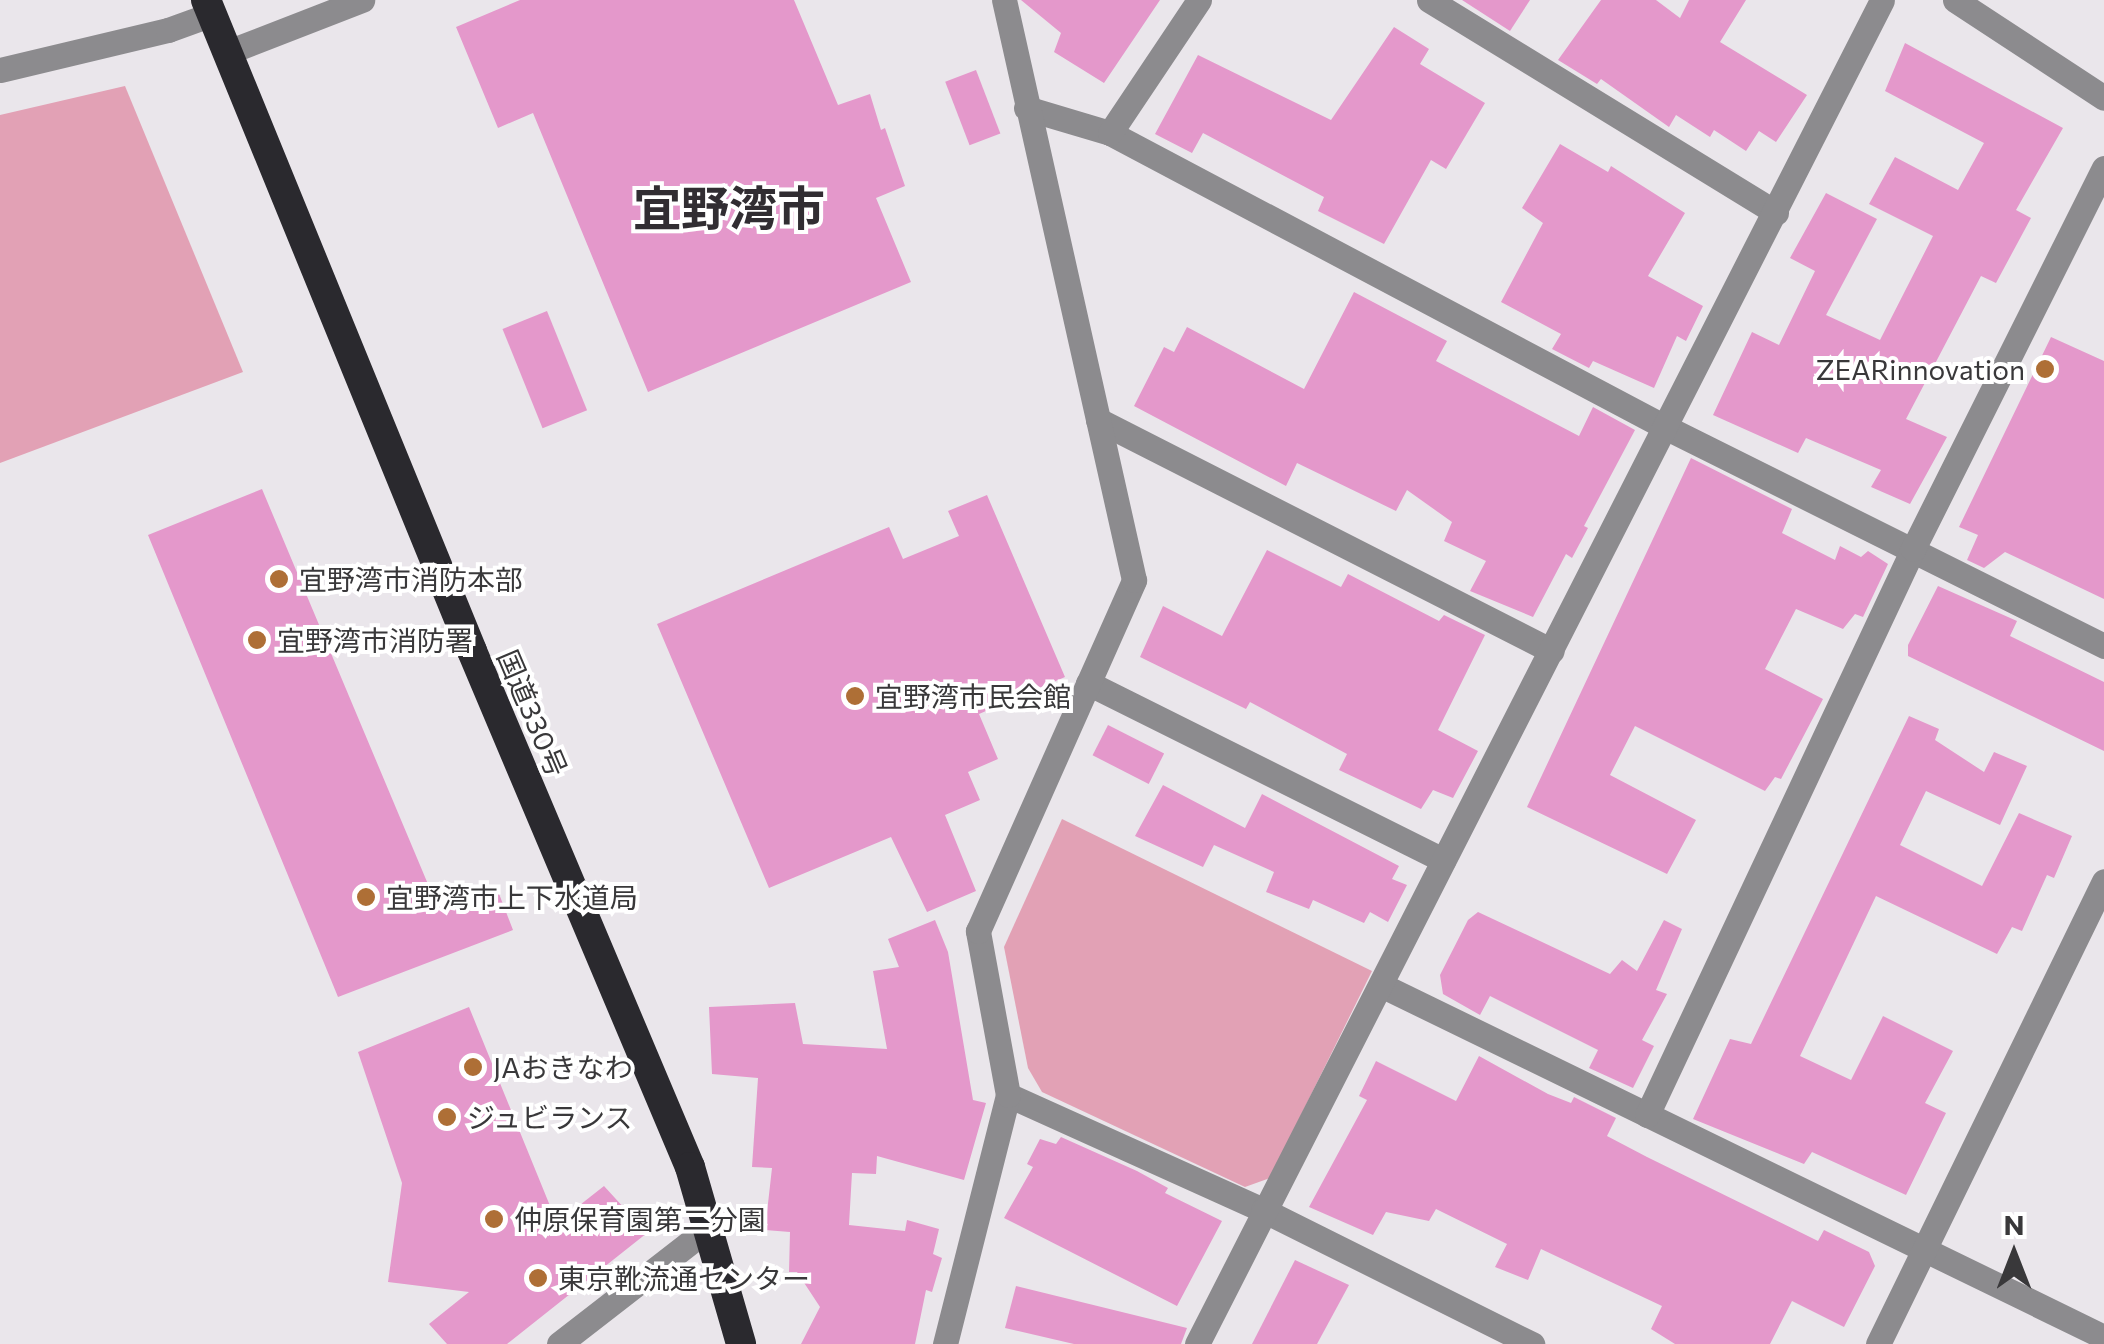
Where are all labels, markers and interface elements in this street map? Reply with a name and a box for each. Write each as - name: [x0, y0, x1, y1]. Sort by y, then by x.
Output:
- district label: 宜野湾市: [633, 178, 825, 236]
- place label: ZEARinnovation: [1816, 352, 2025, 386]
- marker: ZEARinnovation: [2034, 358, 2056, 380]
- place label: 宜野湾市消防本部: [299, 562, 523, 596]
- marker: 宜野湾市消防本部: [268, 568, 290, 590]
- place label: 宜野湾市消防署: [277, 623, 473, 657]
- marker: 宜野湾市消防署: [246, 629, 268, 651]
- street label: 国道330号: [491, 645, 575, 781]
- place label: 宜野湾市民会館: [875, 679, 1071, 713]
- marker: 宜野湾市民会館: [844, 685, 866, 707]
- place label: 宜野湾市上下水道局: [386, 880, 638, 914]
- marker: 宜野湾市上下水道局: [355, 886, 377, 908]
- place label: JAおきなわ: [493, 1050, 632, 1084]
- marker: JAおきなわ: [462, 1056, 484, 1078]
- place label: ジュビランス: [467, 1100, 635, 1134]
- marker: ジュビランス: [436, 1106, 458, 1128]
- place label: 仲原保育園第二分園: [514, 1202, 766, 1236]
- north arrow: [1964, 1204, 2064, 1304]
- text: N: [2004, 1207, 2025, 1241]
- marker: 仲原保育園第二分園: [483, 1208, 505, 1230]
- place label: 東京靴流通センター: [558, 1261, 810, 1295]
- marker: 東京靴流通センター: [527, 1267, 549, 1289]

